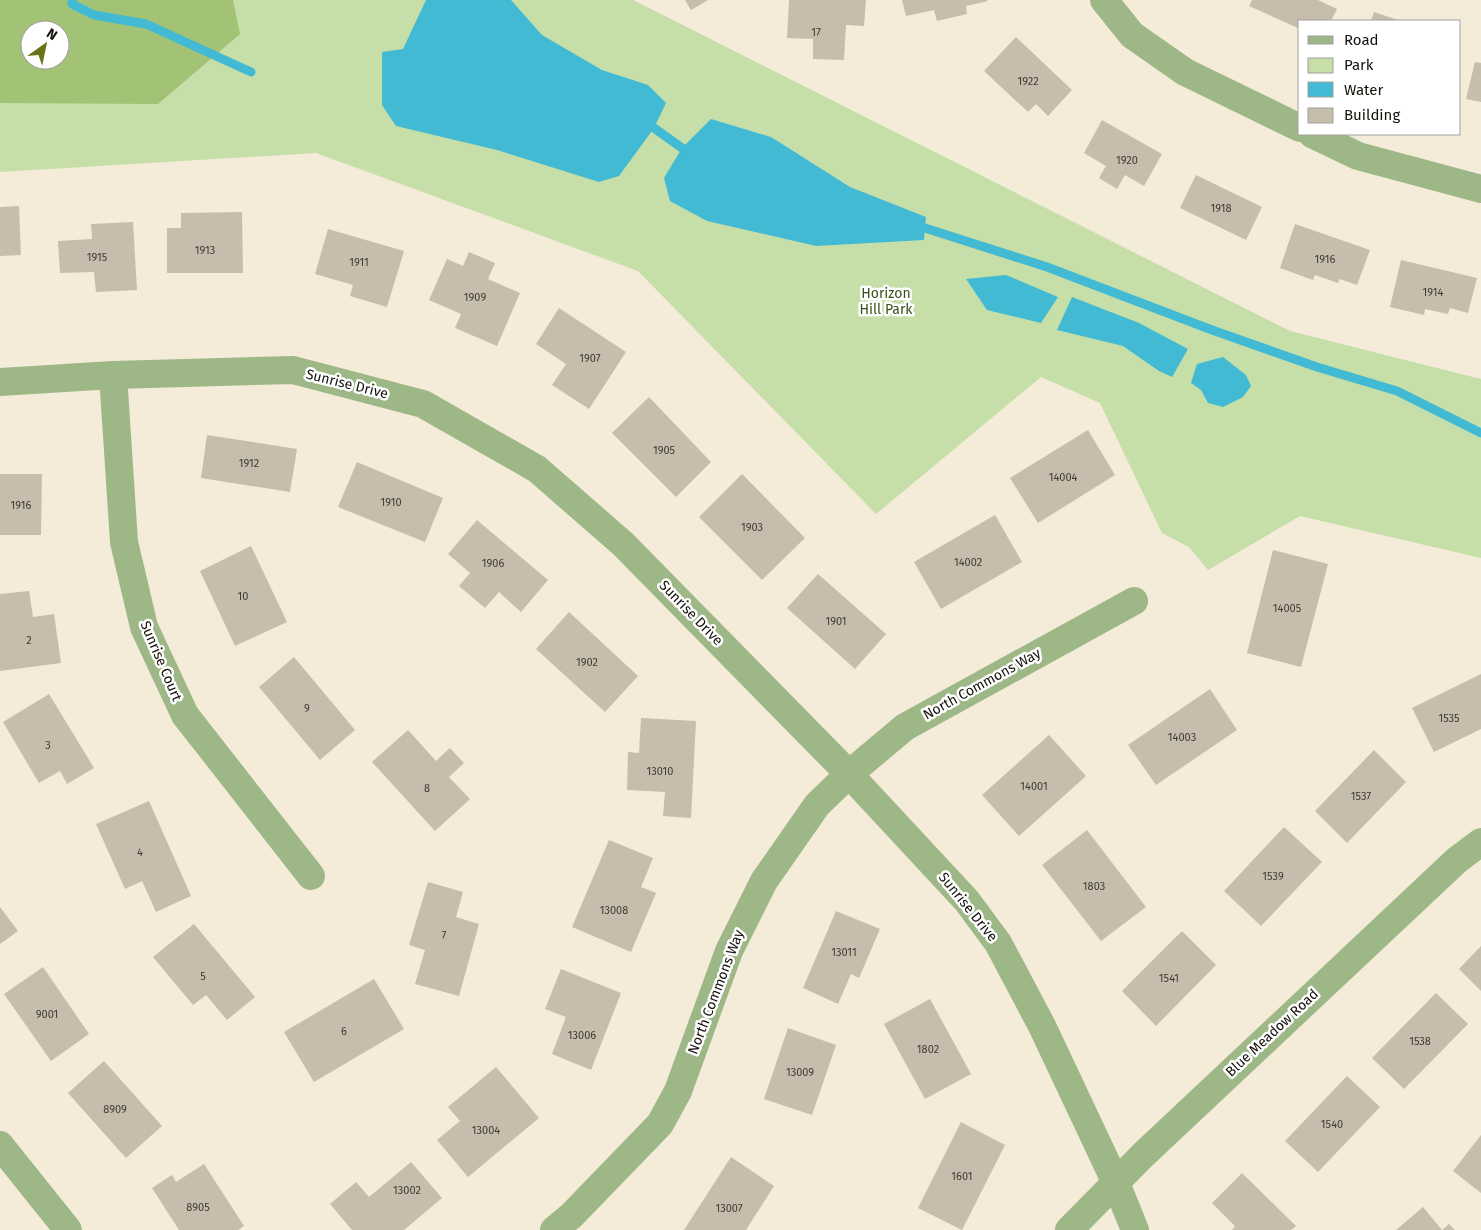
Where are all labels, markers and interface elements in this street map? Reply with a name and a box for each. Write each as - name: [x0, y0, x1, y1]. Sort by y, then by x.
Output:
- north arrow: [20, 20, 70, 70]
- legend: [1298, 20, 1461, 135]
- text: N: [43, 25, 60, 44]
- house number: 17: [811, 26, 821, 39]
- text: Road: [1344, 31, 1379, 49]
- text: Park: [1344, 56, 1374, 74]
- house number: 1922: [1017, 75, 1039, 88]
- text: Water: [1344, 81, 1383, 99]
- text: Building: [1344, 106, 1400, 124]
- house number: 1920: [1116, 154, 1138, 167]
- house number: 1918: [1210, 202, 1232, 215]
- house number: 1913: [195, 244, 215, 257]
- house number: 1915: [87, 251, 108, 264]
- house number: 1916: [1315, 253, 1336, 266]
- house number: 1911: [349, 256, 369, 269]
- park label: Horizon Hill Park: [860, 285, 913, 318]
- house number: 1914: [1423, 286, 1444, 299]
- house number: 1909: [464, 291, 486, 304]
- house number: 1907: [579, 352, 601, 365]
- street label: Sunrise Drive: [304, 366, 390, 402]
- house number: 1905: [653, 444, 676, 457]
- house number: 1912: [239, 457, 259, 470]
- house number: 14004: [1049, 471, 1078, 484]
- house number: 1910: [380, 496, 402, 509]
- house number: 1916: [11, 499, 32, 512]
- house number: 1903: [741, 521, 763, 534]
- house number: 14002: [954, 556, 982, 569]
- house number: 1906: [482, 557, 504, 570]
- street label: Sunrise Drive: [656, 577, 726, 649]
- house number: 10: [238, 590, 248, 603]
- house number: 14005: [1273, 602, 1302, 615]
- house number: 1901: [825, 615, 847, 628]
- street label: Sunrise Court: [136, 618, 186, 705]
- house number: 2: [26, 634, 32, 647]
- street label: North Commons Way: [920, 645, 1044, 723]
- house number: 1902: [576, 656, 598, 669]
- house number: 9: [304, 702, 310, 715]
- house number: 1535: [1438, 712, 1460, 725]
- house number: 14003: [1168, 731, 1196, 744]
- house number: 3: [45, 739, 51, 752]
- house number: 13010: [646, 765, 674, 778]
- house number: 14001: [1020, 780, 1048, 793]
- house number: 8: [424, 782, 430, 795]
- house number: 1537: [1351, 790, 1371, 803]
- house number: 4: [137, 846, 143, 859]
- street label: Sunrise Drive: [935, 869, 1001, 945]
- house number: 1539: [1262, 870, 1284, 883]
- house number: 1803: [1083, 880, 1105, 893]
- house number: 13008: [600, 904, 628, 917]
- street label: North Commons Way: [684, 927, 748, 1057]
- house number: 7: [442, 929, 447, 942]
- house number: 13011: [831, 946, 857, 959]
- house number: 5: [200, 970, 206, 983]
- house number: 1541: [1159, 972, 1179, 985]
- street label: Blue Meadow Road: [1222, 986, 1322, 1080]
- house number: 9001: [36, 1008, 58, 1021]
- house number: 6: [341, 1025, 347, 1038]
- house number: 13006: [568, 1029, 596, 1042]
- house number: 1538: [1409, 1035, 1431, 1048]
- house number: 1802: [917, 1043, 939, 1056]
- house number: 13009: [786, 1066, 814, 1079]
- house number: 8909: [103, 1103, 127, 1116]
- house number: 1540: [1321, 1118, 1343, 1131]
- house number: 13004: [472, 1124, 500, 1137]
- house number: 1601: [951, 1170, 973, 1183]
- house number: 13002: [393, 1184, 421, 1197]
- house number: 8905: [186, 1201, 210, 1214]
- house number: 13007: [715, 1202, 743, 1215]

